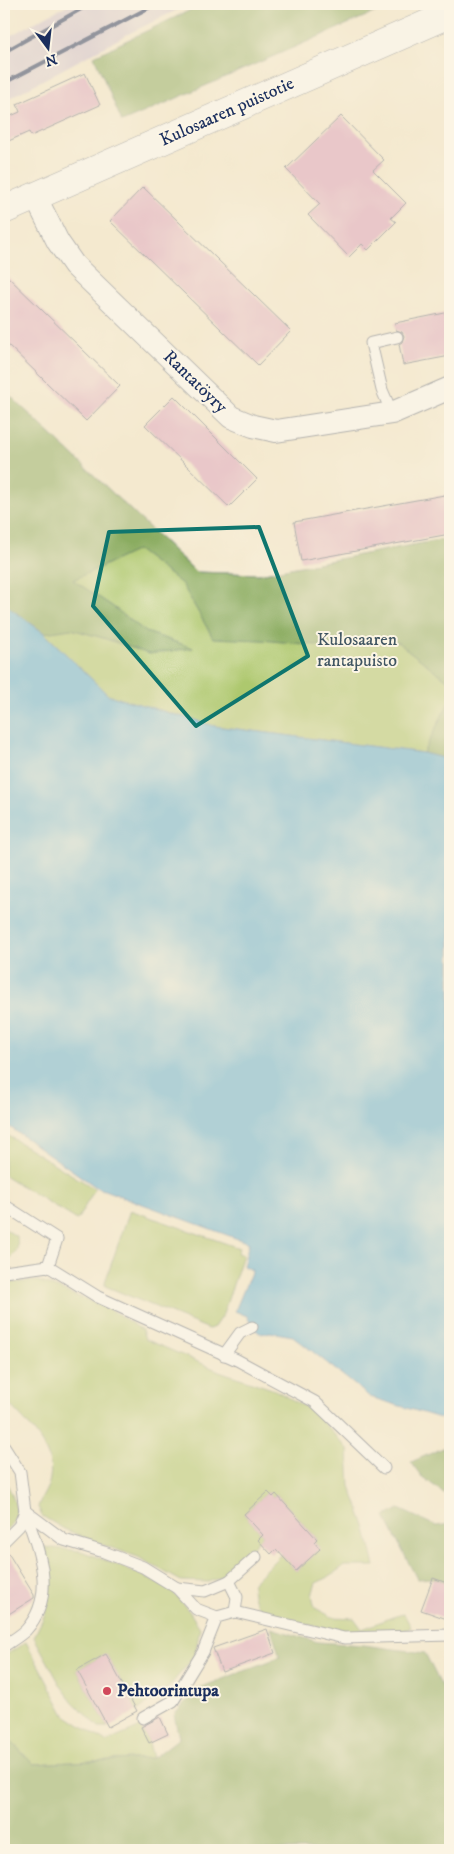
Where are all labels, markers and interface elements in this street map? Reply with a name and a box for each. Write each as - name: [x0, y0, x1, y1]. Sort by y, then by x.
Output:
- north arrow: [22, 22, 72, 72]
- text: N: [43, 49, 59, 70]
- street label: Kulosaaren puistotie: [156, 73, 298, 151]
- street label: Rantatöyry: [158, 346, 232, 418]
- park label: Kulosaaren rantapuisto: [317, 629, 398, 672]
- place label: Pehtoorintupa: [117, 1680, 219, 1702]
- marker: Pehtoorintupa: [101, 1685, 113, 1697]

